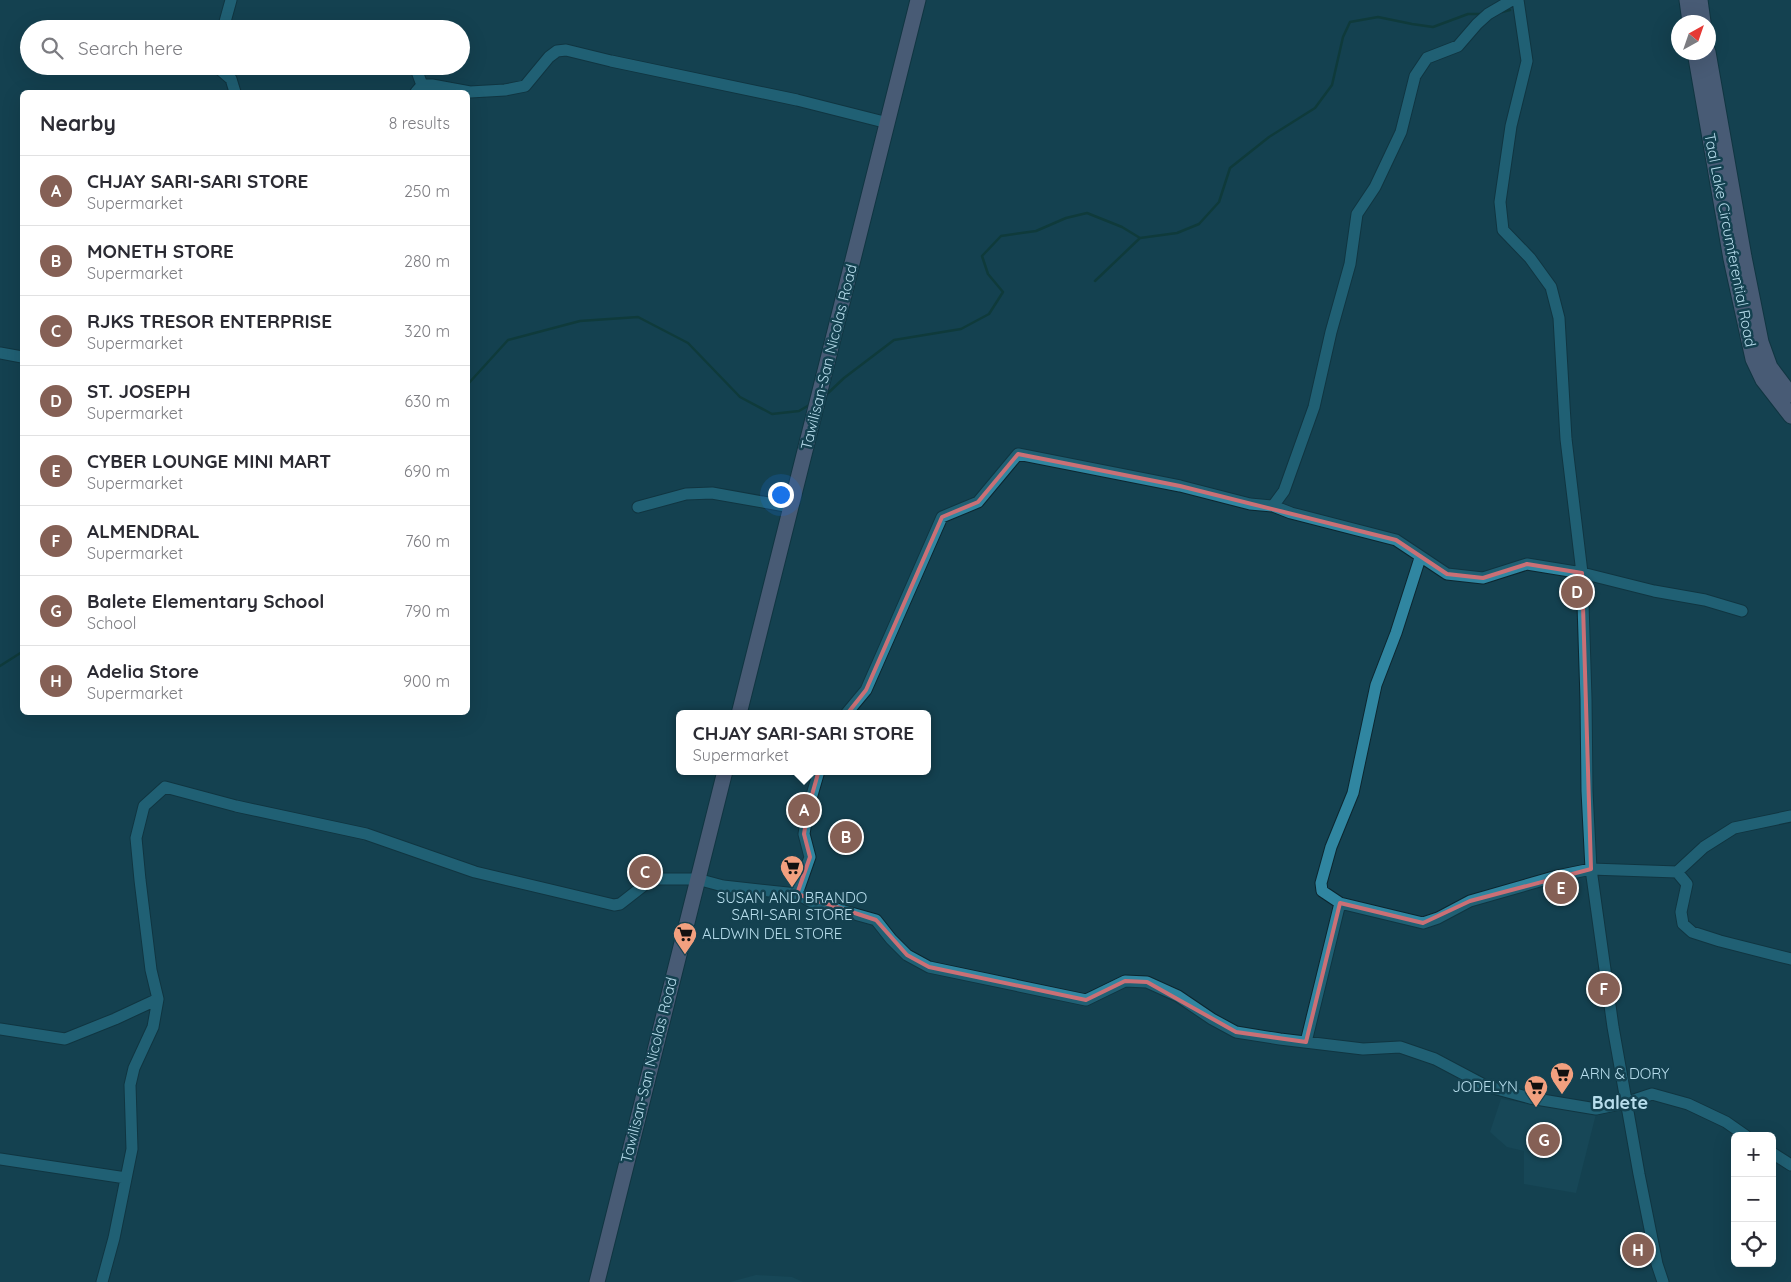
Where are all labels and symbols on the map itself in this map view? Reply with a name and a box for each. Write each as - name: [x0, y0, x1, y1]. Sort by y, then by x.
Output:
- north arrow: [1671, 15, 1716, 60]
- street label: Taal Lake Circumferential Road: [1700, 131, 1761, 348]
- street label: Tawilisan-San Nicolas Road: [796, 262, 861, 452]
- your location: [768, 482, 794, 508]
- pin: D: [1561, 573, 1593, 611]
- pin: A: [788, 791, 820, 829]
- pin: B: [830, 818, 862, 856]
- pin: C: [629, 853, 661, 891]
- supermarket icon: SUSAN AND BRANDO SARI-SARI STORE: [779, 854, 805, 888]
- pin: E: [1545, 869, 1577, 907]
- place label: SUSAN AND BRANDO SARI-SARI STORE: [717, 888, 867, 924]
- supermarket icon: ALDWIN DEL STORE: [672, 921, 698, 955]
- place label: ALDWIN DEL STORE: [702, 924, 842, 943]
- pin: F: [1588, 970, 1620, 1008]
- street label: Tawilisan-San Nicolas Road: [616, 975, 681, 1165]
- supermarket icon: ARN & DORY: [1549, 1061, 1575, 1095]
- place label: ARN & DORY: [1580, 1064, 1670, 1083]
- supermarket icon: JODELYN: [1523, 1074, 1549, 1108]
- place label: JODELYN: [1452, 1077, 1518, 1096]
- district label: Balete: [1592, 1091, 1648, 1114]
- pin: G: [1528, 1121, 1560, 1159]
- pin: H: [1622, 1231, 1654, 1269]

